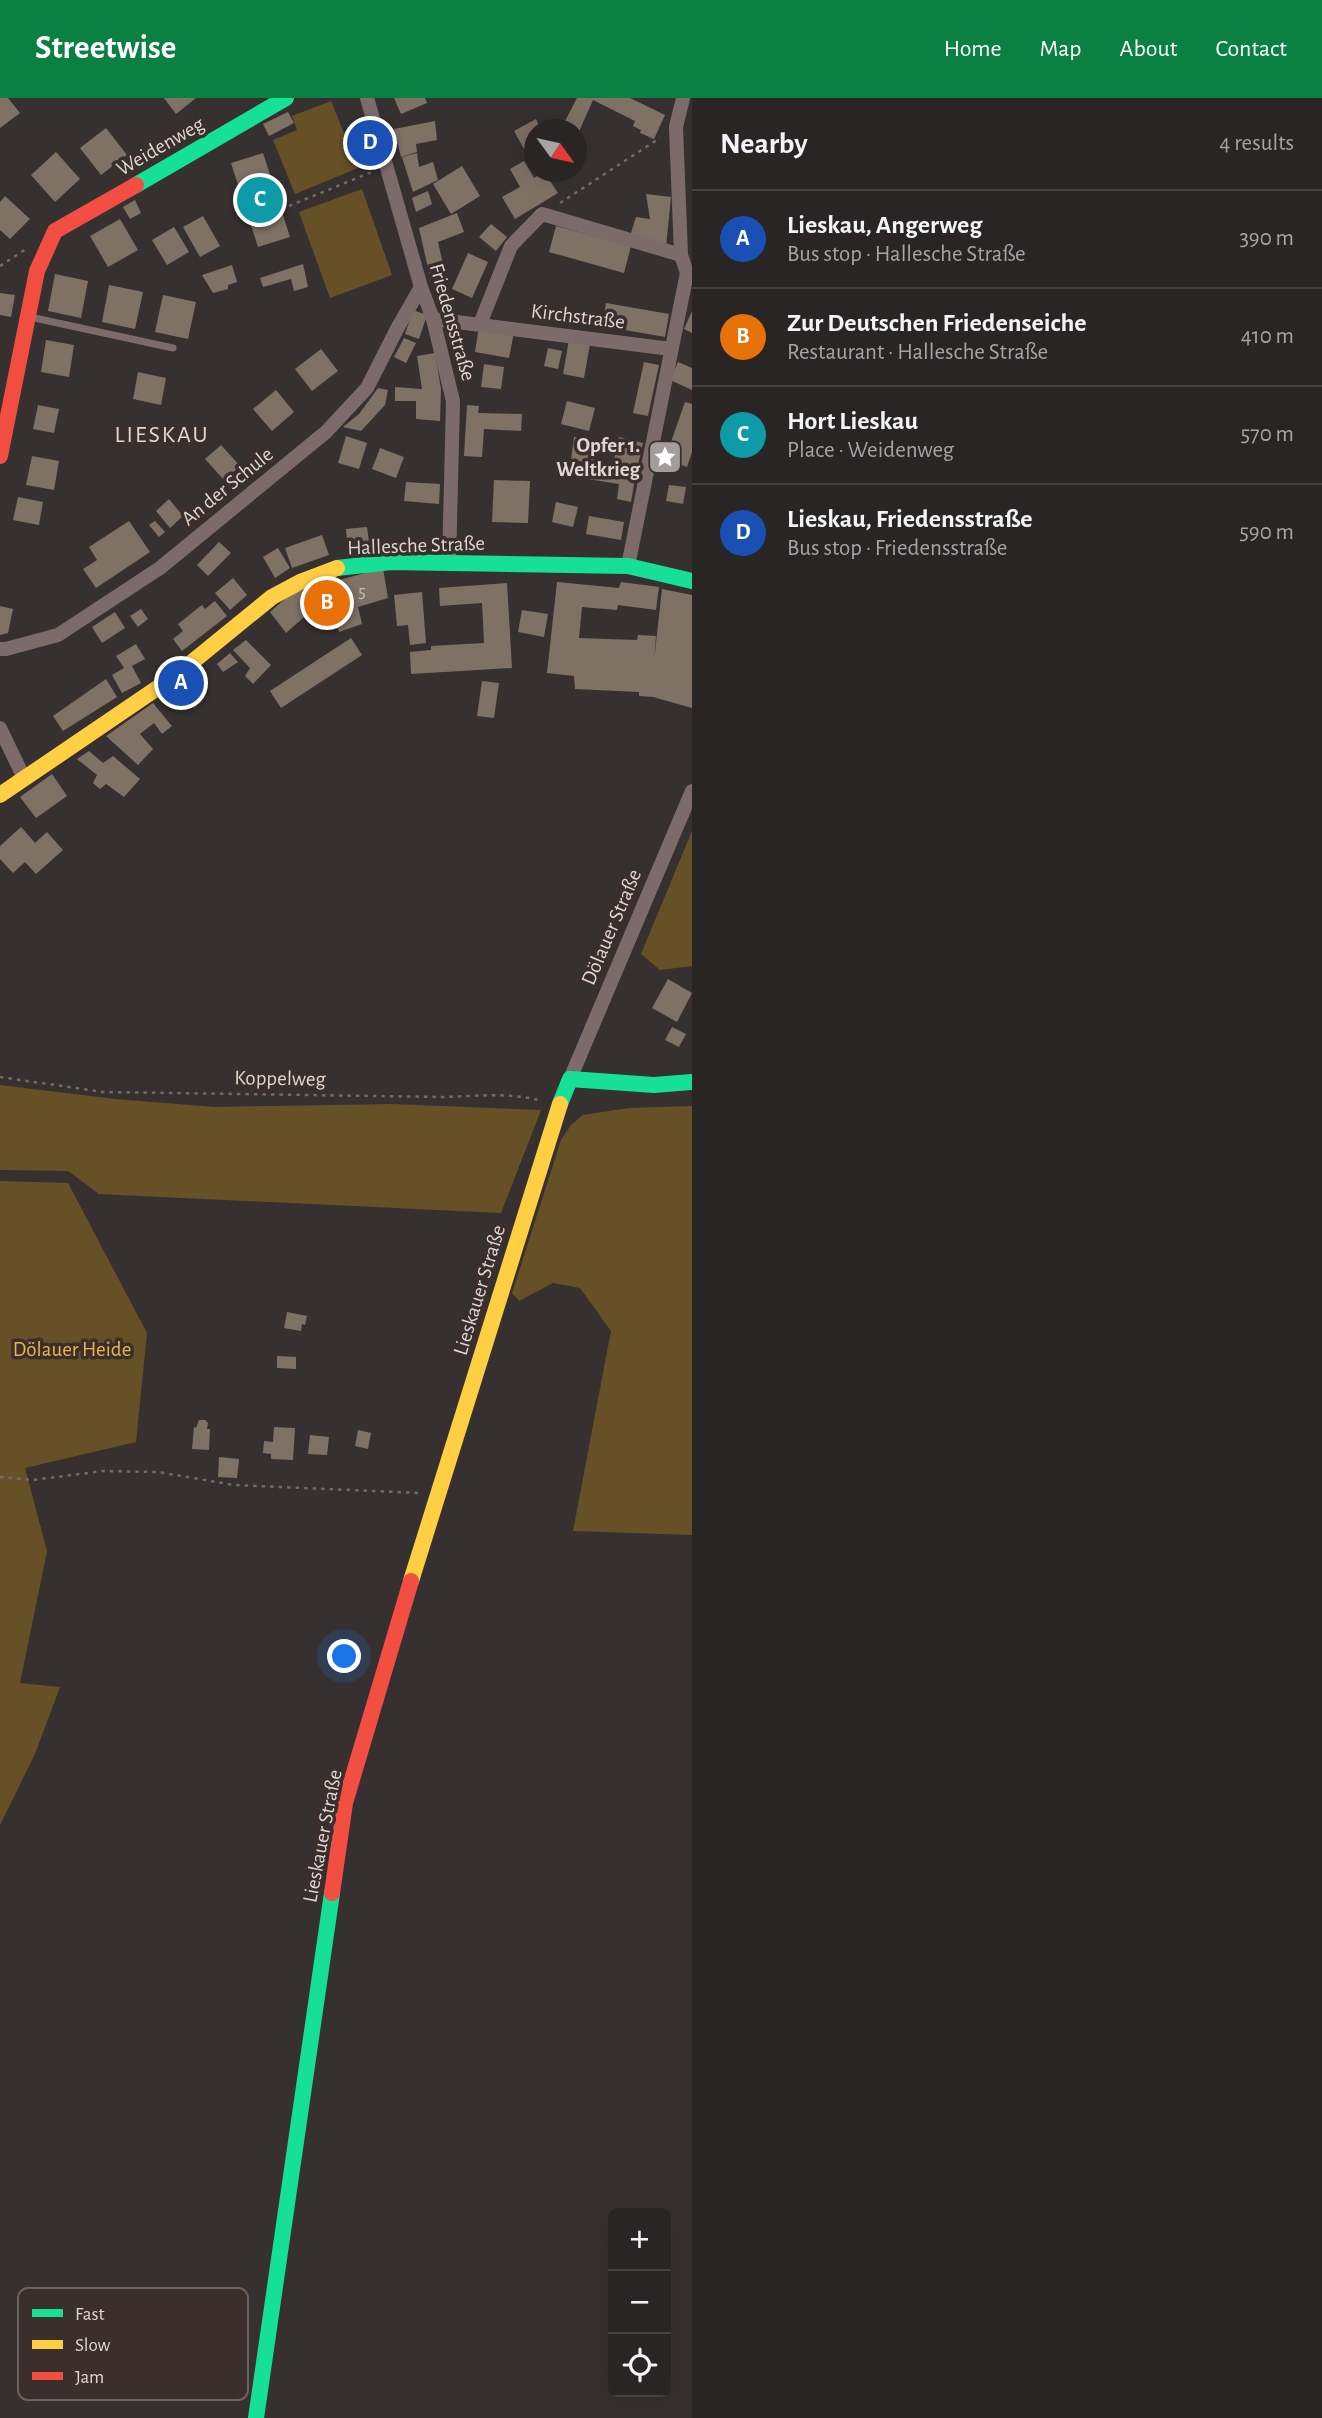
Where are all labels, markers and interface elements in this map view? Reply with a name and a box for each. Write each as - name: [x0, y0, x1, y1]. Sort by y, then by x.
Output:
- text: Streetwise: [35, 32, 176, 65]
- text: Home: [944, 37, 1002, 61]
- text: Map: [1040, 37, 1082, 61]
- text: About: [1120, 37, 1177, 61]
- text: Contact: [1215, 37, 1287, 61]
- street label: Weidenweg: [113, 113, 208, 180]
- pin: D: [347, 117, 393, 169]
- north arrow: [524, 119, 587, 182]
- text: Nearby: [720, 129, 808, 159]
- text: 4 results: [1219, 132, 1294, 155]
- pin: C: [237, 174, 283, 226]
- text: Lieskau, Angerweg: [787, 212, 982, 238]
- text: A: [736, 227, 750, 250]
- text: 390 m: [1239, 227, 1294, 250]
- text: Bus stop · Hallesche Straße: [787, 243, 1026, 266]
- street label: Friedensstraße: [426, 261, 479, 383]
- street label: Kirchstraße: [530, 300, 626, 333]
- text: Zur Deutschen Friedenseiche: [787, 310, 1087, 336]
- text: B: [736, 325, 750, 348]
- text: 410 m: [1241, 325, 1294, 348]
- text: Restaurant · Hallesche Straße: [787, 341, 1048, 364]
- text: Hort Lieskau: [787, 408, 918, 434]
- district label: LIESKAU: [115, 423, 209, 447]
- text: C: [737, 423, 749, 446]
- text: 570 m: [1240, 423, 1294, 446]
- place label: Opfer 1. Weltkrieg: [556, 435, 640, 480]
- place icon: Opfer 1. Weltkrieg: [646, 438, 684, 476]
- text: Place · Weidenweg: [787, 439, 954, 462]
- street label: An der Schule: [178, 443, 277, 530]
- text: Lieskau, Friedensstraße: [787, 506, 1033, 532]
- text: D: [735, 521, 751, 544]
- text: 590 m: [1239, 521, 1294, 544]
- street label: Hallesche Straße: [347, 533, 485, 558]
- text: Bus stop · Friedensstraße: [787, 537, 1007, 560]
- pin: B: [304, 577, 350, 629]
- house number: 5: [358, 583, 366, 601]
- pin: A: [158, 657, 204, 709]
- street label: Dölauer Straße: [578, 866, 645, 988]
- street label: Koppelweg: [234, 1067, 326, 1090]
- street label: Lieskauer Straße: [450, 1223, 509, 1358]
- park label: Dölauer Heide: [13, 1339, 131, 1360]
- your location: [327, 1639, 361, 1673]
- street label: Lieskauer Straße: [299, 1768, 346, 1904]
- map controls: [608, 2208, 671, 2397]
- button: +: [608, 2208, 671, 2271]
- button: −: [608, 2271, 671, 2334]
- legend: [18, 2288, 248, 2400]
- text: Fast: [75, 2305, 105, 2324]
- button: locate: [608, 2334, 671, 2397]
- text: Slow: [75, 2336, 111, 2355]
- text: Jam: [75, 2368, 104, 2387]

